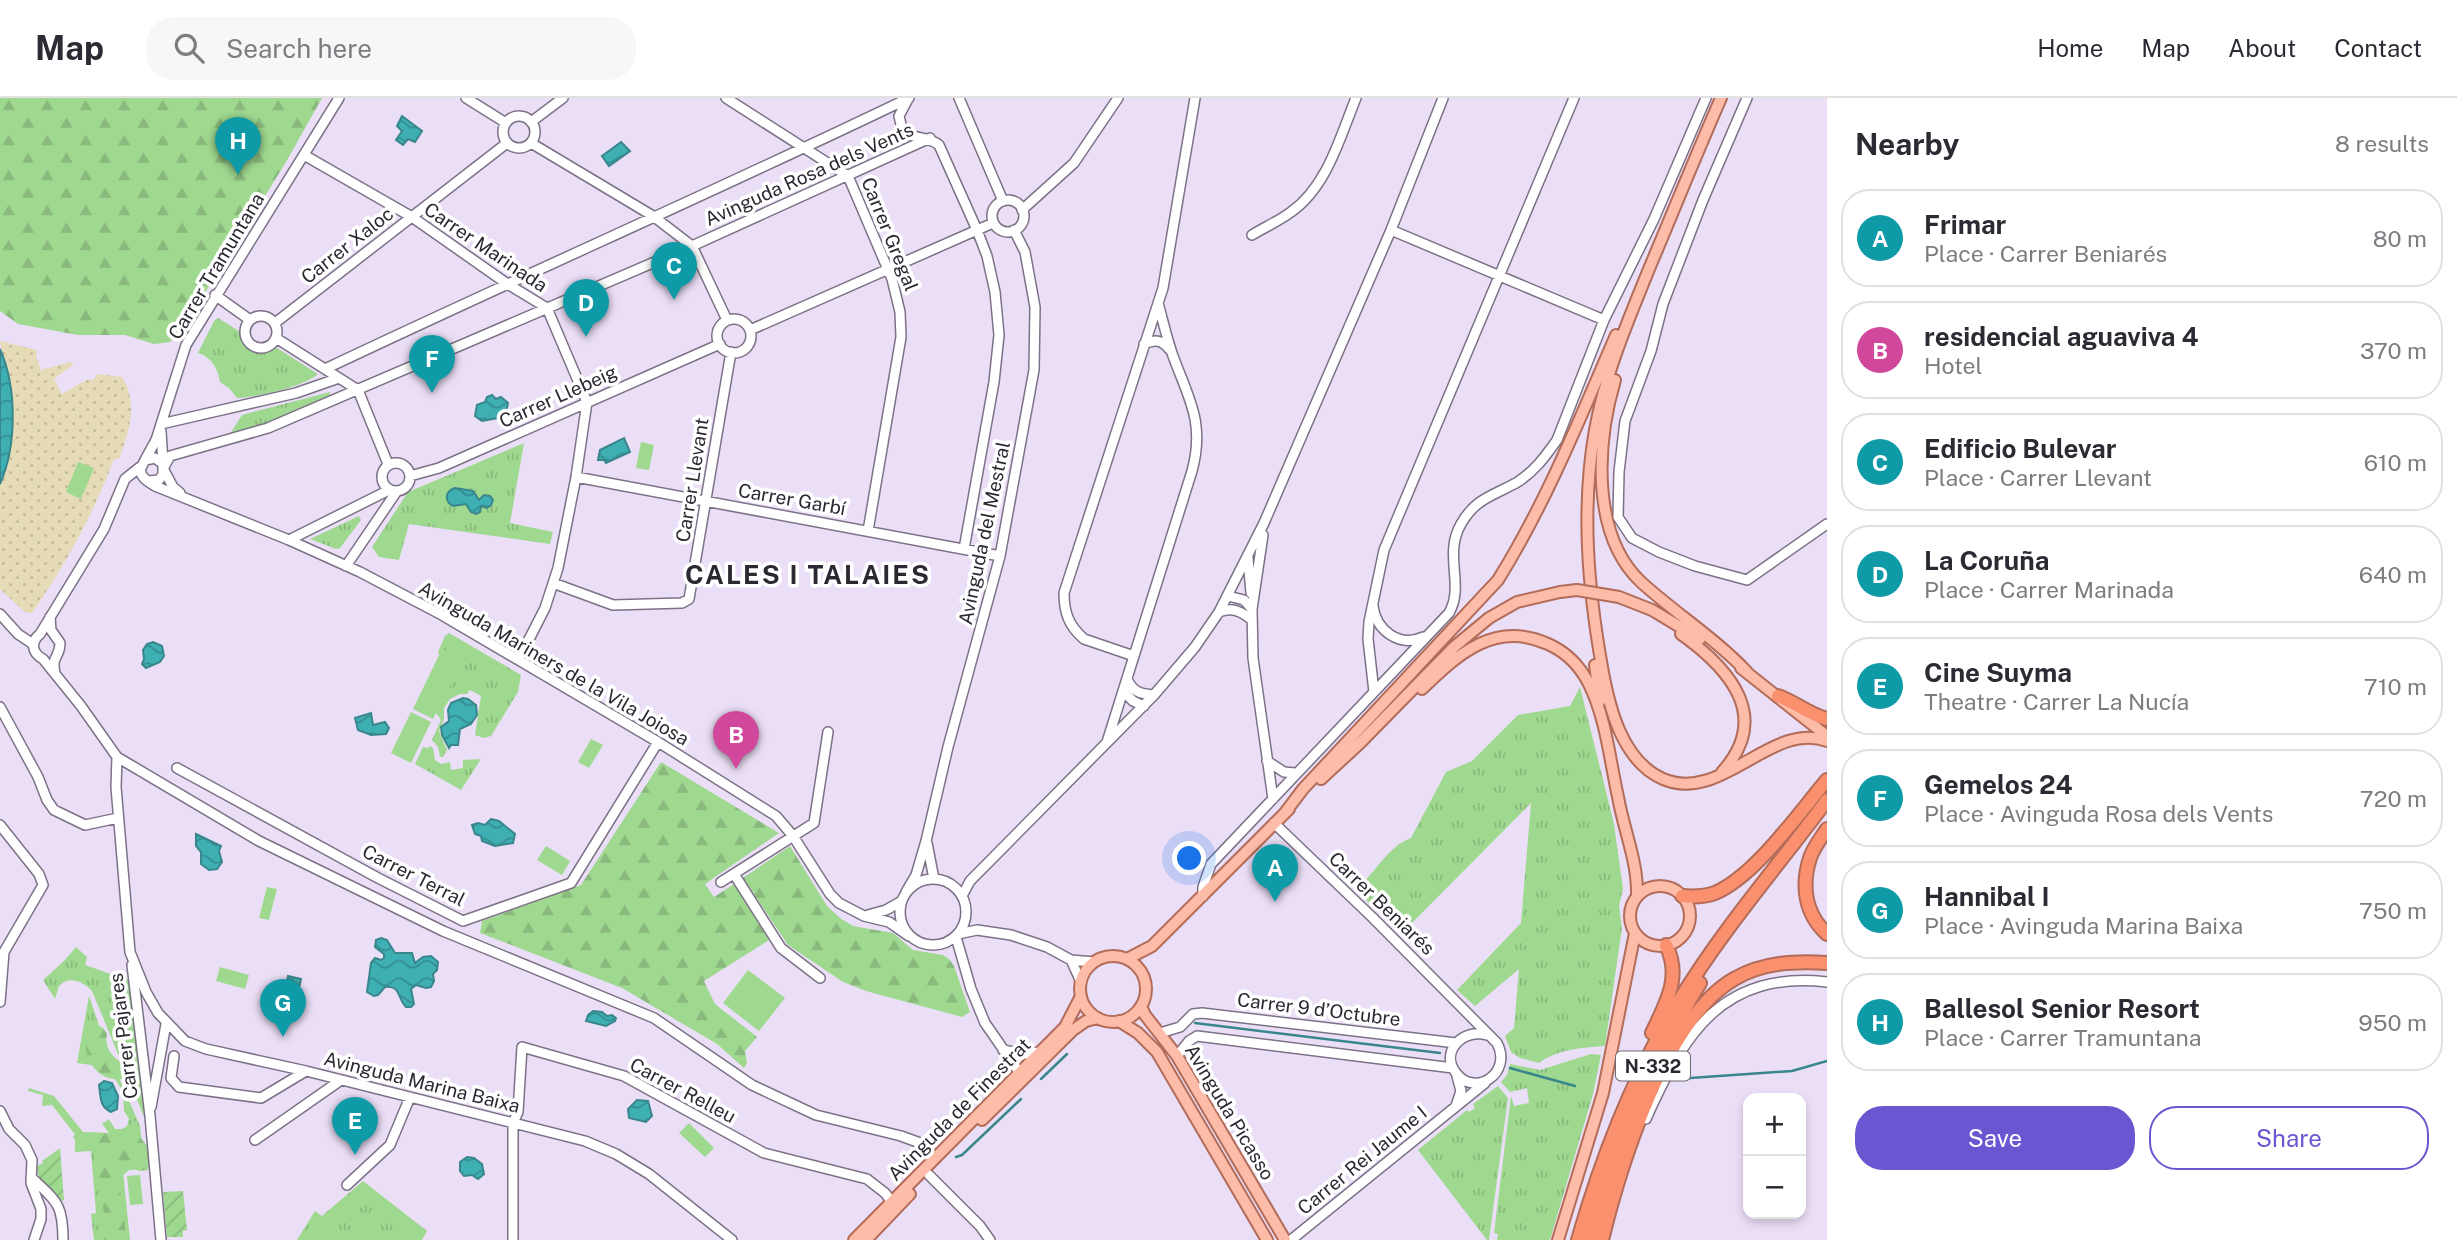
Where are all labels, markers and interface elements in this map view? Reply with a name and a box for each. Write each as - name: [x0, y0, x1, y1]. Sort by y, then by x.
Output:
- search box: [146, 17, 636, 80]
- text: Map: [35, 29, 104, 67]
- icon: search: [170, 29, 208, 67]
- text: Search here: [226, 33, 372, 64]
- text: Home: [2037, 34, 2103, 62]
- text: Map: [2141, 34, 2190, 62]
- text: About: [2228, 34, 2296, 62]
- text: Contact: [2334, 34, 2422, 62]
- pin: H: [215, 117, 261, 175]
- street label: Avinguda Rosa dels Vents: [701, 118, 917, 230]
- text: Nearby: [1855, 126, 1959, 162]
- text: 8 results: [2335, 130, 2429, 157]
- street label: Carrer Gregal: [857, 174, 923, 294]
- street label: Carrer Tramuntana: [164, 189, 268, 343]
- street label: Carrer Marinada: [420, 198, 552, 296]
- street label: Carrer Xaloc: [297, 202, 397, 288]
- text: Frimar: [1924, 209, 2006, 240]
- text: A: [1872, 225, 1888, 252]
- text: 80 m: [2373, 225, 2427, 252]
- text: Place · Carrer Beniarés: [1924, 240, 2167, 267]
- pin: C: [651, 242, 697, 300]
- pin: D: [563, 279, 609, 337]
- text: residencial aguaviva 4: [1924, 321, 2198, 352]
- pin: F: [409, 335, 455, 393]
- text: B: [1872, 337, 1888, 364]
- text: 370 m: [2360, 337, 2427, 364]
- text: Hotel: [1924, 352, 1983, 379]
- street label: Carrer Llebeig: [496, 360, 620, 432]
- street label: Carrer Llevant: [671, 416, 713, 544]
- text: Edificio Bulevar: [1924, 433, 2117, 464]
- street label: Avinguda del Mestral: [954, 439, 1014, 627]
- text: C: [1872, 449, 1888, 476]
- text: 610 m: [2364, 449, 2427, 476]
- text: Place · Carrer Llevant: [1924, 464, 2152, 491]
- street label: Carrer Garbí: [737, 479, 848, 519]
- text: La Coruña: [1924, 545, 2049, 576]
- district label: CALES I TALAIES: [685, 559, 931, 590]
- text: D: [1872, 561, 1888, 588]
- text: 640 m: [2359, 561, 2427, 588]
- street label: Avinguda Mariners de la Vila Joiosa: [415, 576, 693, 750]
- text: Place · Carrer Marinada: [1924, 576, 2174, 603]
- text: Cine Suyma: [1924, 657, 2072, 688]
- text: E: [1873, 673, 1887, 700]
- text: 710 m: [2364, 673, 2427, 700]
- text: Theatre · Carrer La Nucía: [1924, 688, 2189, 715]
- pin: B: [713, 711, 759, 769]
- text: Gemelos 24: [1924, 769, 2073, 800]
- text: F: [1873, 785, 1887, 812]
- text: 720 m: [2360, 785, 2427, 812]
- text: Place · Avinguda Rosa dels Vents: [1924, 800, 2273, 827]
- street label: Carrer Terral: [359, 840, 469, 910]
- your location: [1172, 841, 1206, 875]
- pin: A: [1252, 844, 1298, 902]
- street label: Carrer Beniarés: [1325, 847, 1439, 959]
- text: Hannibal I: [1924, 881, 2049, 912]
- text: G: [1871, 897, 1889, 924]
- text: 750 m: [2359, 897, 2427, 924]
- text: Place · Avinguda Marina Baixa: [1924, 912, 2243, 939]
- street label: Carrer Pajares: [104, 972, 142, 1100]
- pin: G: [260, 979, 306, 1037]
- street label: Carrer 9 d’Octubre: [1236, 988, 1402, 1030]
- text: Ballesol Senior Resort: [1924, 993, 2200, 1024]
- text: H: [1871, 1009, 1889, 1036]
- text: 950 m: [2358, 1009, 2427, 1036]
- text: Place · Carrer Tramuntana: [1924, 1024, 2202, 1051]
- street label: Avinguda de Finestrat: [883, 1033, 1035, 1185]
- street label: Avinguda Picasso: [1181, 1040, 1279, 1184]
- street label: Avinguda Marina Baixa: [322, 1047, 522, 1117]
- road number: N-332: [1616, 1051, 1690, 1080]
- street label: Carrer Relleu: [626, 1053, 740, 1127]
- map controls: [1743, 1093, 1806, 1219]
- button: +: [1743, 1093, 1806, 1156]
- pin: E: [332, 1097, 378, 1155]
- street label: Carrer Rei Jaume I: [1293, 1101, 1431, 1219]
- button: Save: [1855, 1106, 2135, 1170]
- button: Share: [2149, 1106, 2429, 1170]
- button: −: [1743, 1156, 1806, 1219]

